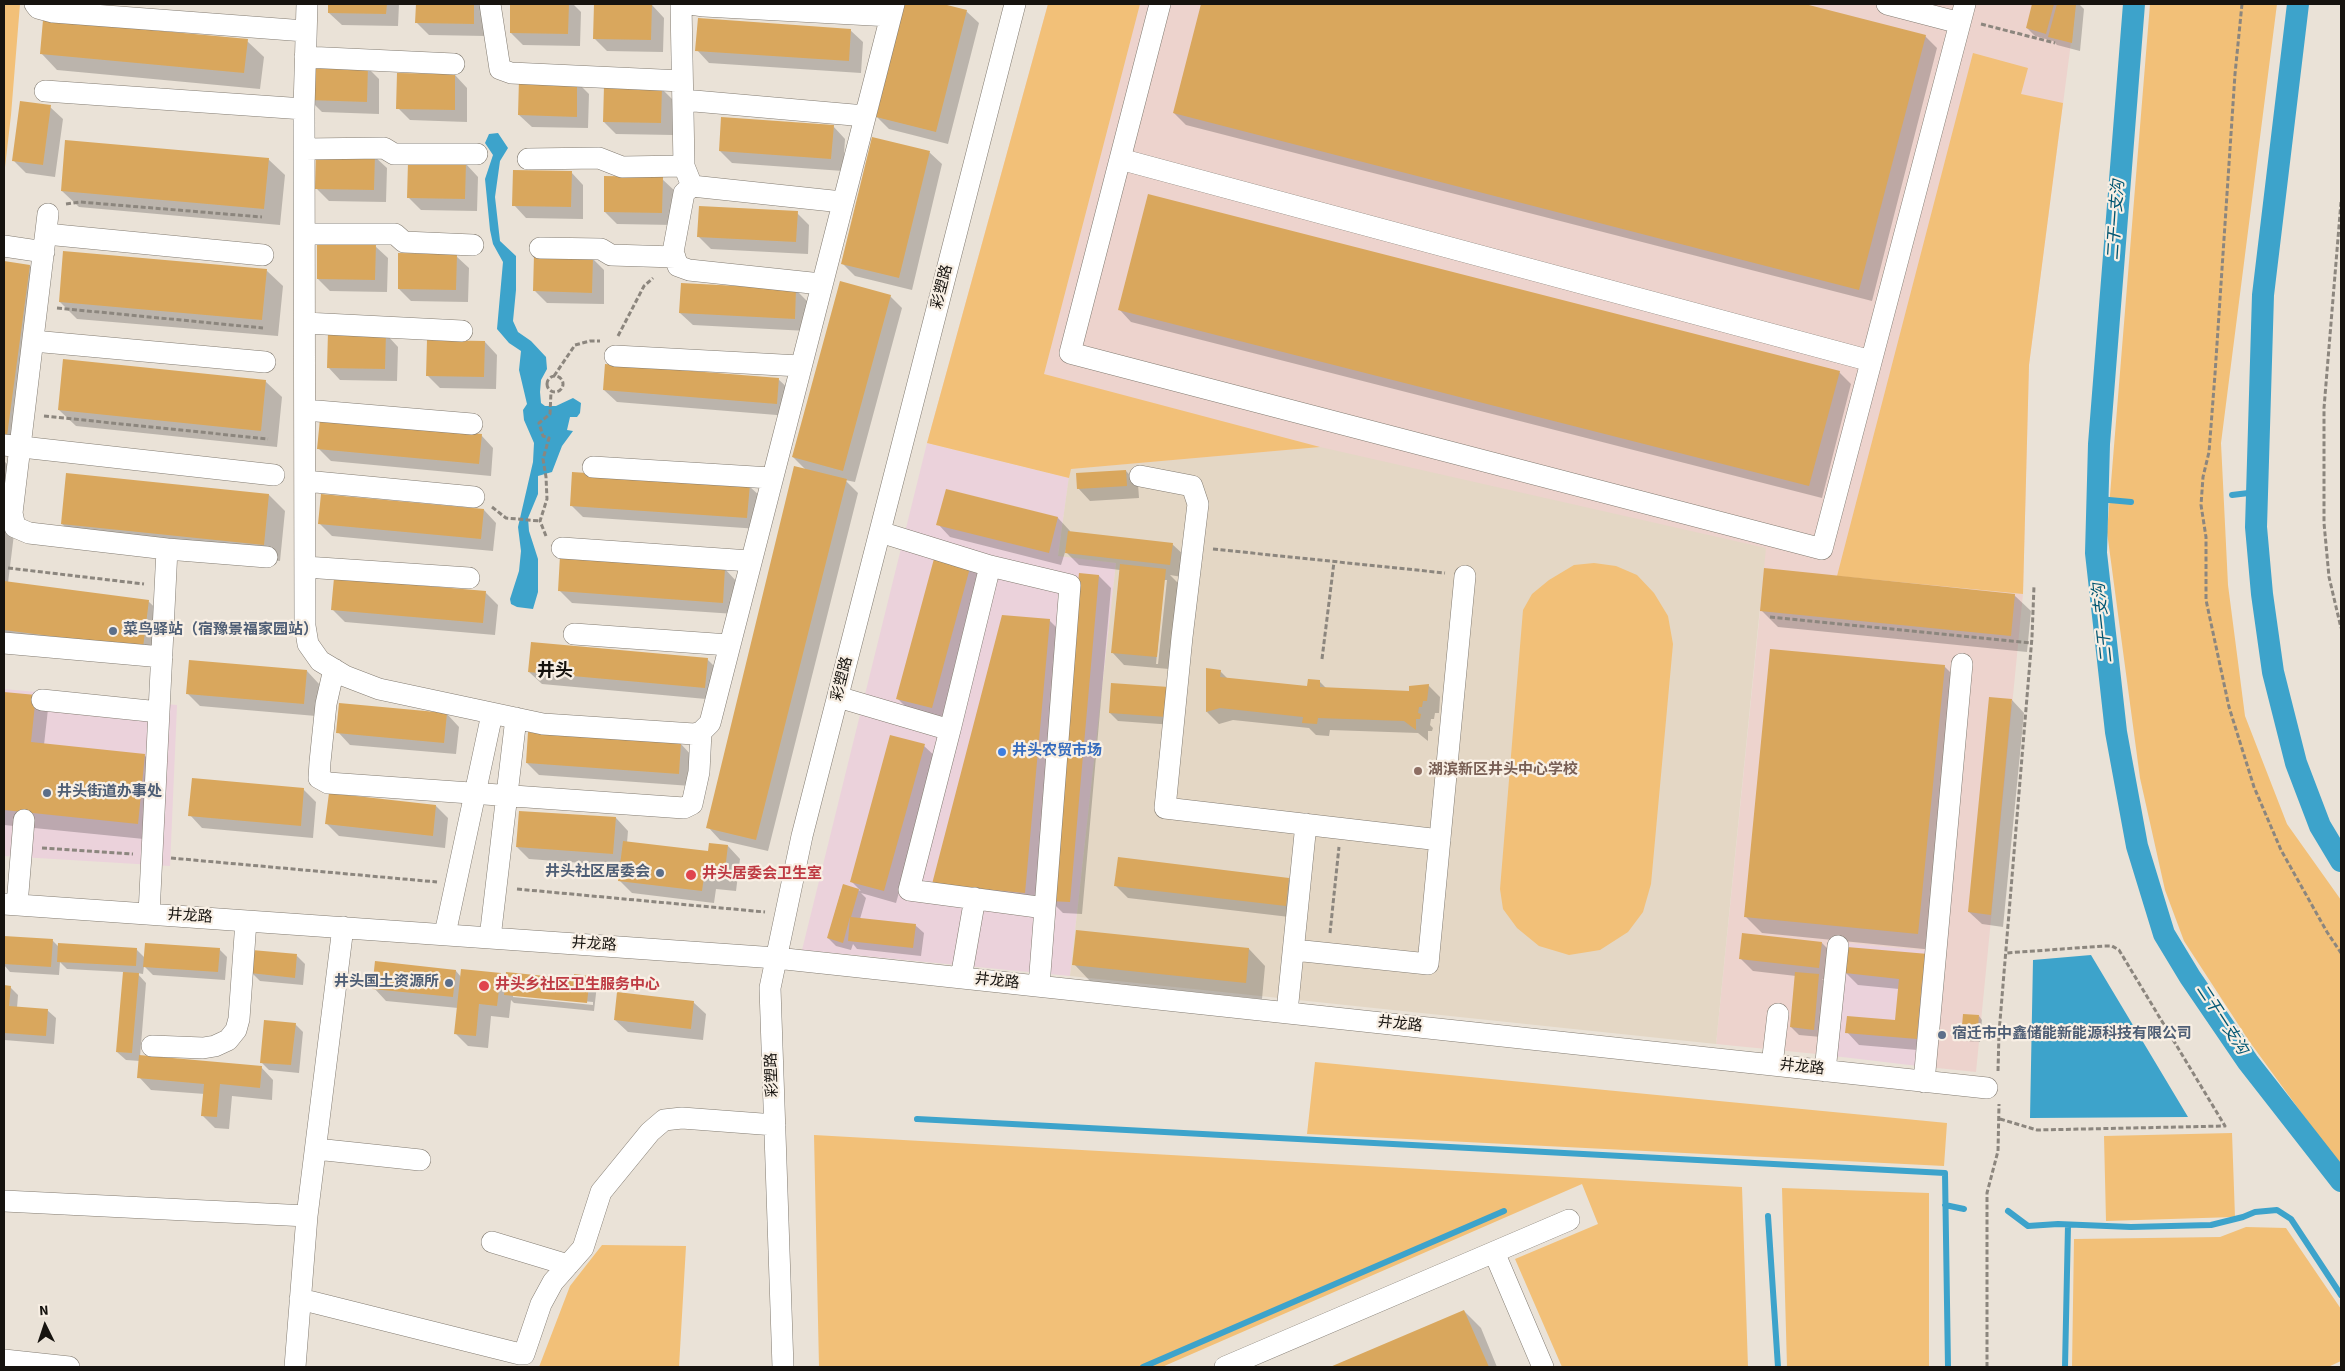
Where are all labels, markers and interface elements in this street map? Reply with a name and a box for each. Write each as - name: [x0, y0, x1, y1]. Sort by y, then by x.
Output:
- water label: 二干一支沟: [2105, 179, 2129, 261]
- street label: 彩塑路: [929, 263, 957, 311]
- water label: 二干一支沟: [2090, 582, 2118, 664]
- place label: 菜鸟驿站（宿豫景福家园站）: [123, 622, 318, 640]
- marker: 菜鸟驿站（宿豫景福家园站）: [107, 625, 119, 637]
- street label: 彩塑路: [829, 655, 857, 703]
- district label: 井头: [537, 661, 573, 683]
- place label: 井头农贸市场: [1012, 743, 1102, 761]
- marker: 井头农贸市场: [996, 746, 1008, 758]
- place label: 湖滨新区井头中心学校: [1428, 762, 1578, 780]
- marker: 湖滨新区井头中心学校: [1412, 765, 1424, 777]
- place label: 井头街道办事处: [57, 784, 162, 802]
- marker: 井头街道办事处: [41, 787, 53, 799]
- place label: 井头社区居委会: [545, 864, 650, 882]
- place label: 井头居委会卫生室: [702, 866, 822, 884]
- marker: 井头社区居委会: [654, 867, 666, 879]
- marker: 井头居委会卫生室: [684, 868, 698, 882]
- street label: 井龙路: [167, 906, 213, 928]
- street label: 井龙路: [571, 934, 617, 956]
- street label: 井龙路: [974, 971, 1020, 993]
- place label: 井头国土资源所: [334, 974, 439, 992]
- marker: 井头国土资源所: [443, 977, 455, 989]
- place label: 井头乡社区卫生服务中心: [495, 977, 660, 995]
- marker: 井头乡社区卫生服务中心: [477, 979, 491, 993]
- water label: 二干一支沟: [2191, 981, 2251, 1059]
- street label: 井龙路: [1377, 1014, 1423, 1036]
- place label: 宿迁市中鑫储能新能源科技有限公司: [1952, 1026, 2192, 1044]
- marker: 宿迁市中鑫储能新能源科技有限公司: [1936, 1029, 1948, 1041]
- street label: 彩塑路: [763, 1052, 783, 1098]
- street label: 井龙路: [1779, 1057, 1825, 1079]
- north arrow: [20, 1301, 70, 1351]
- text: N: [39, 1301, 49, 1321]

